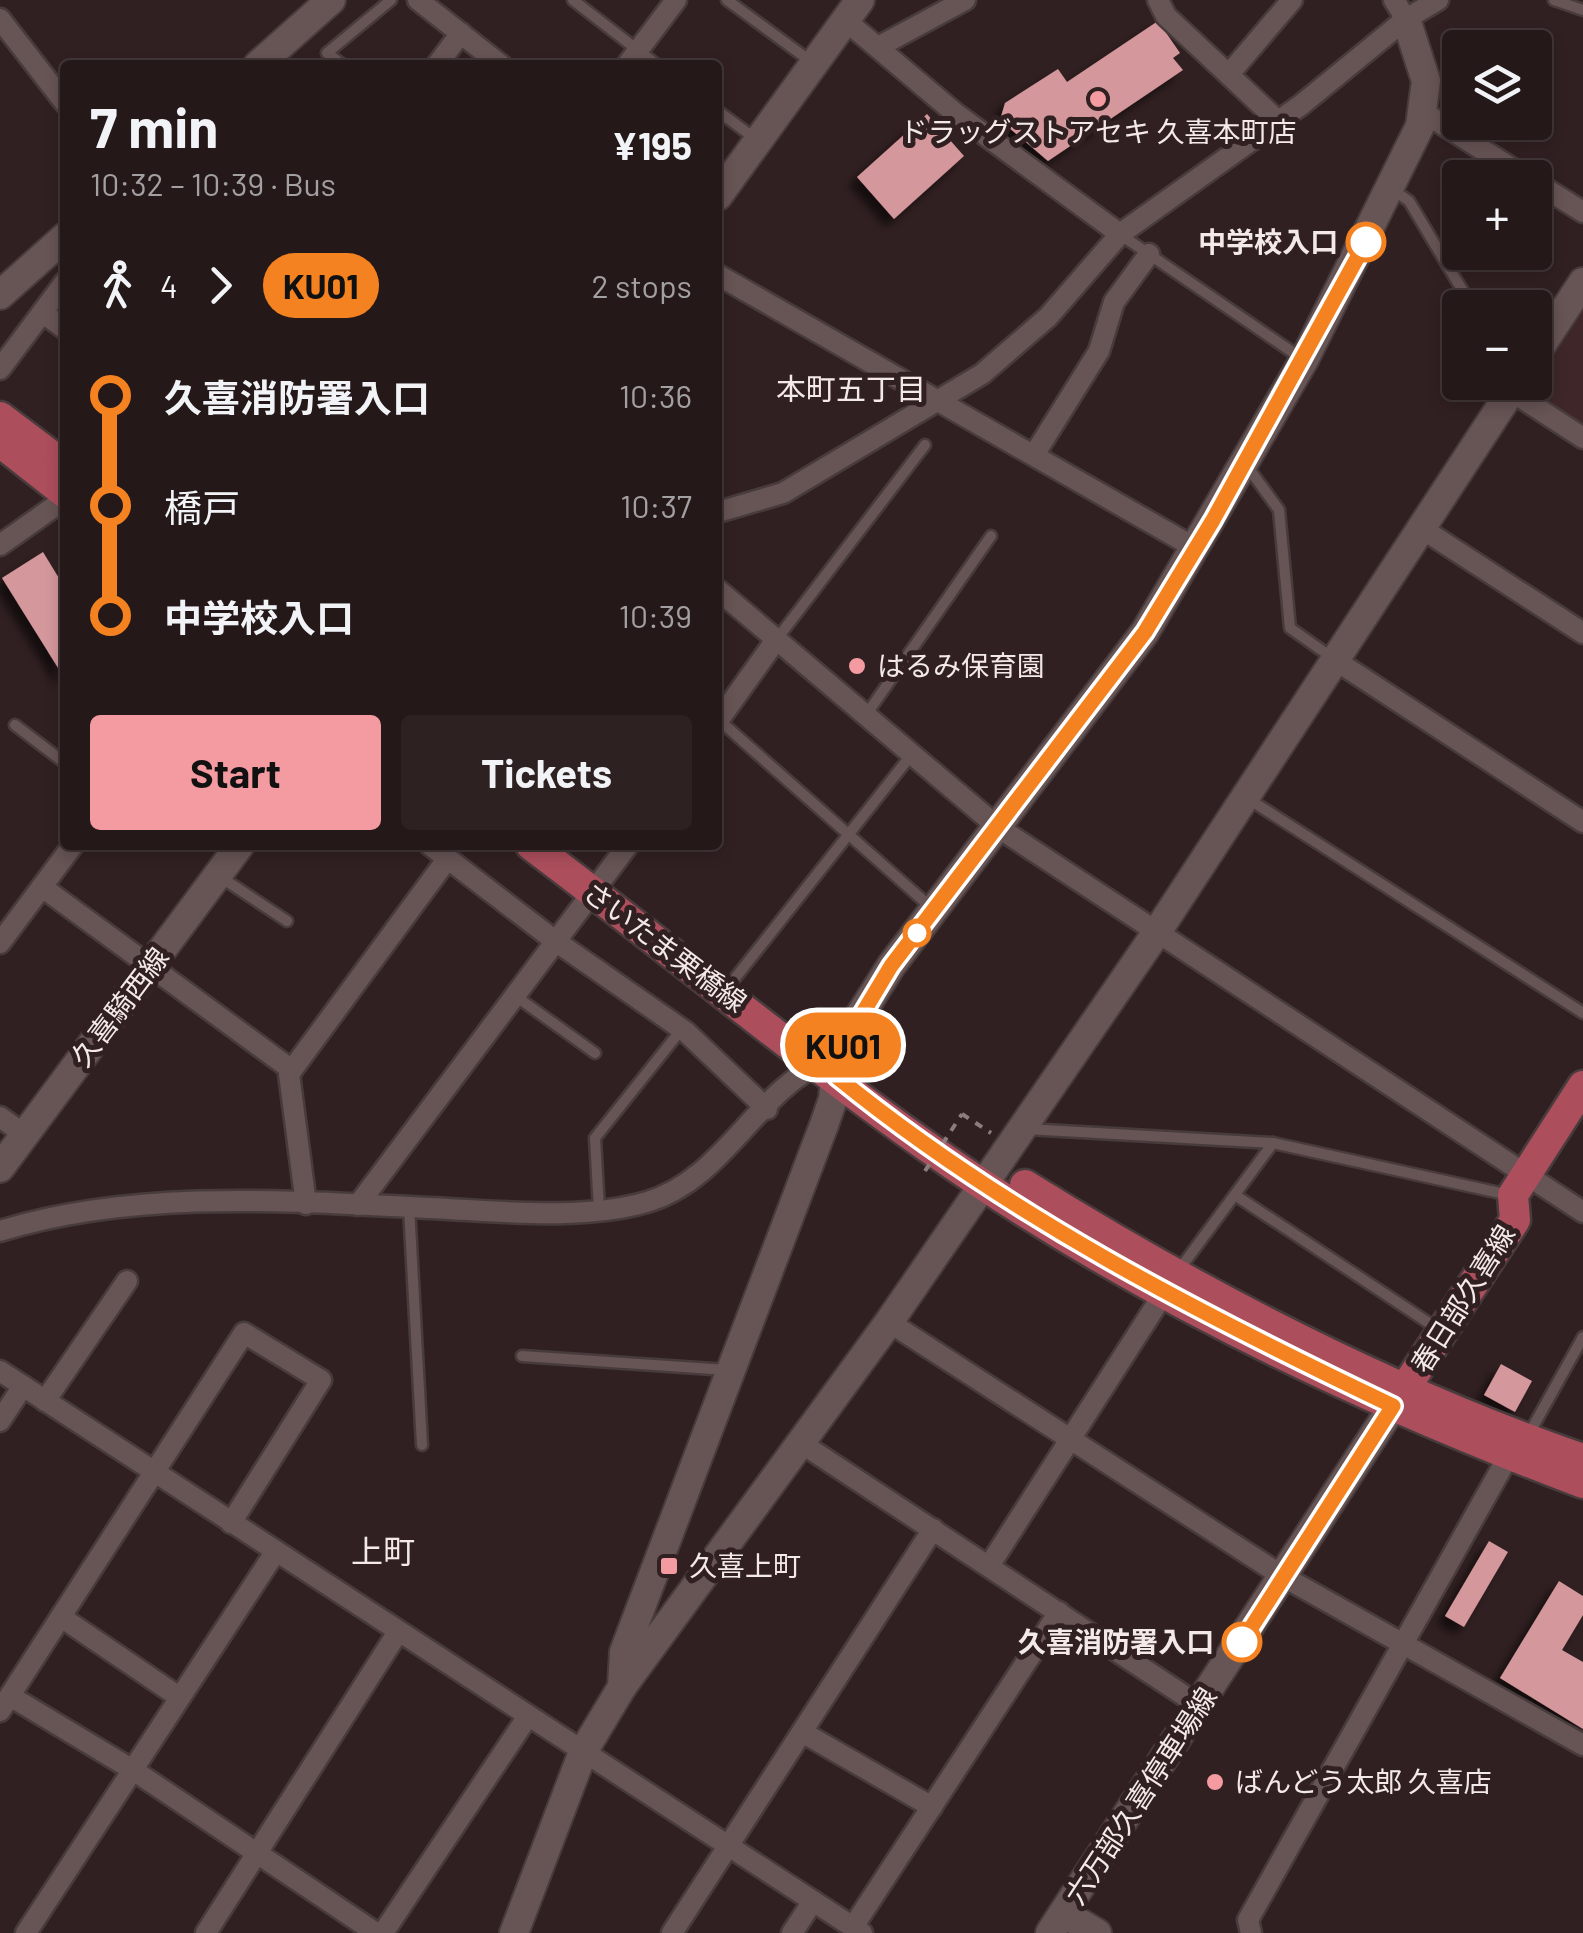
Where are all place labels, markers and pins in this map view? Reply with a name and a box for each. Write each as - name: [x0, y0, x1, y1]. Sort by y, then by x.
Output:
- marker: ドラッグストアセキ 久喜本町店: [1087, 88, 1109, 110]
- place label: ドラッグストアセキ 久喜本町店: [899, 114, 1297, 148]
- marker: 中学校入口: [1347, 223, 1385, 261]
- place label: 中学校入口: [1198, 224, 1338, 258]
- place label: はるみ保育園: [877, 648, 1045, 682]
- marker: はるみ保育園: [846, 655, 868, 677]
- unlabelled marker: [904, 920, 930, 946]
- place label: 久喜上町: [689, 1548, 801, 1582]
- marker: 久喜上町: [658, 1555, 680, 1577]
- marker: 久喜消防署入口: [1223, 1623, 1261, 1661]
- place label: 久喜消防署入口: [1018, 1624, 1214, 1658]
- place label: ばんどう太郎 久喜店: [1235, 1764, 1492, 1798]
- marker: ばんどう太郎 久喜店: [1204, 1771, 1226, 1793]

